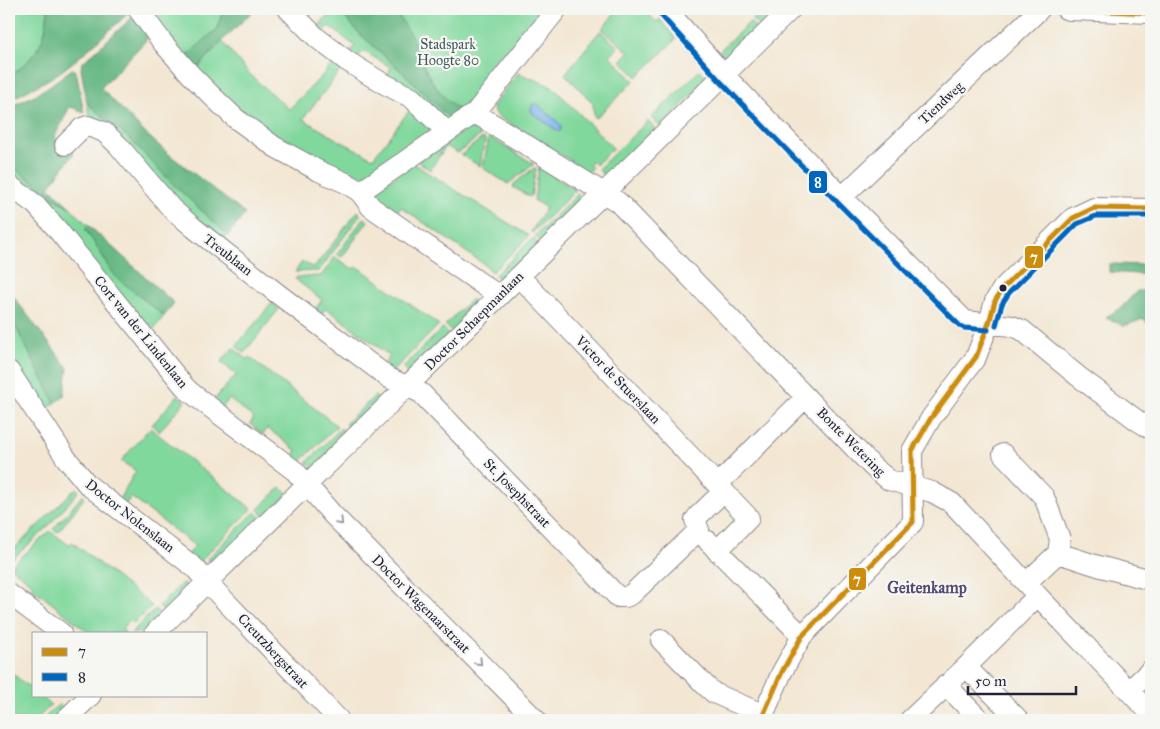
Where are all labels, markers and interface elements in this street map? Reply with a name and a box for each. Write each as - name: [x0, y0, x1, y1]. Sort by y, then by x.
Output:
- park label: Stadspark Hoogte 80: [417, 36, 479, 69]
- street label: Tiendweg: [915, 78, 967, 128]
- line badge: 8: [808, 170, 828, 194]
- text: 8: [814, 174, 822, 191]
- street label: Treublaan: [200, 231, 256, 280]
- line badge: 7: [1024, 245, 1044, 269]
- text: 7: [1030, 249, 1038, 266]
- street label: Doctor Schaepmanlaan: [421, 268, 527, 374]
- street label: Cort van der Lindenlaan: [90, 272, 192, 392]
- unlabelled marker: [998, 283, 1008, 293]
- street label: Victor de Stuerslaan: [571, 332, 665, 428]
- street label: Bonte Wetering: [813, 404, 889, 480]
- street label: St. Josephstraat: [479, 455, 554, 532]
- street label: Doctor Nolenslaan: [82, 476, 178, 556]
- one-way arrow: [334, 516, 343, 525]
- street label: Doctor Wagenaarstraat: [368, 551, 474, 657]
- line badge: 7: [848, 567, 867, 591]
- text: 7: [853, 571, 861, 588]
- district label: Geitenkamp: [887, 578, 967, 598]
- street label: Creutzbergstraat: [234, 610, 312, 692]
- legend: [32, 632, 208, 696]
- text: 7: [78, 642, 86, 660]
- one-way arrow: [473, 656, 482, 665]
- scale bar: [968, 664, 1075, 696]
- text: 8: [78, 668, 86, 686]
- text: 50 m: [975, 672, 1007, 690]

